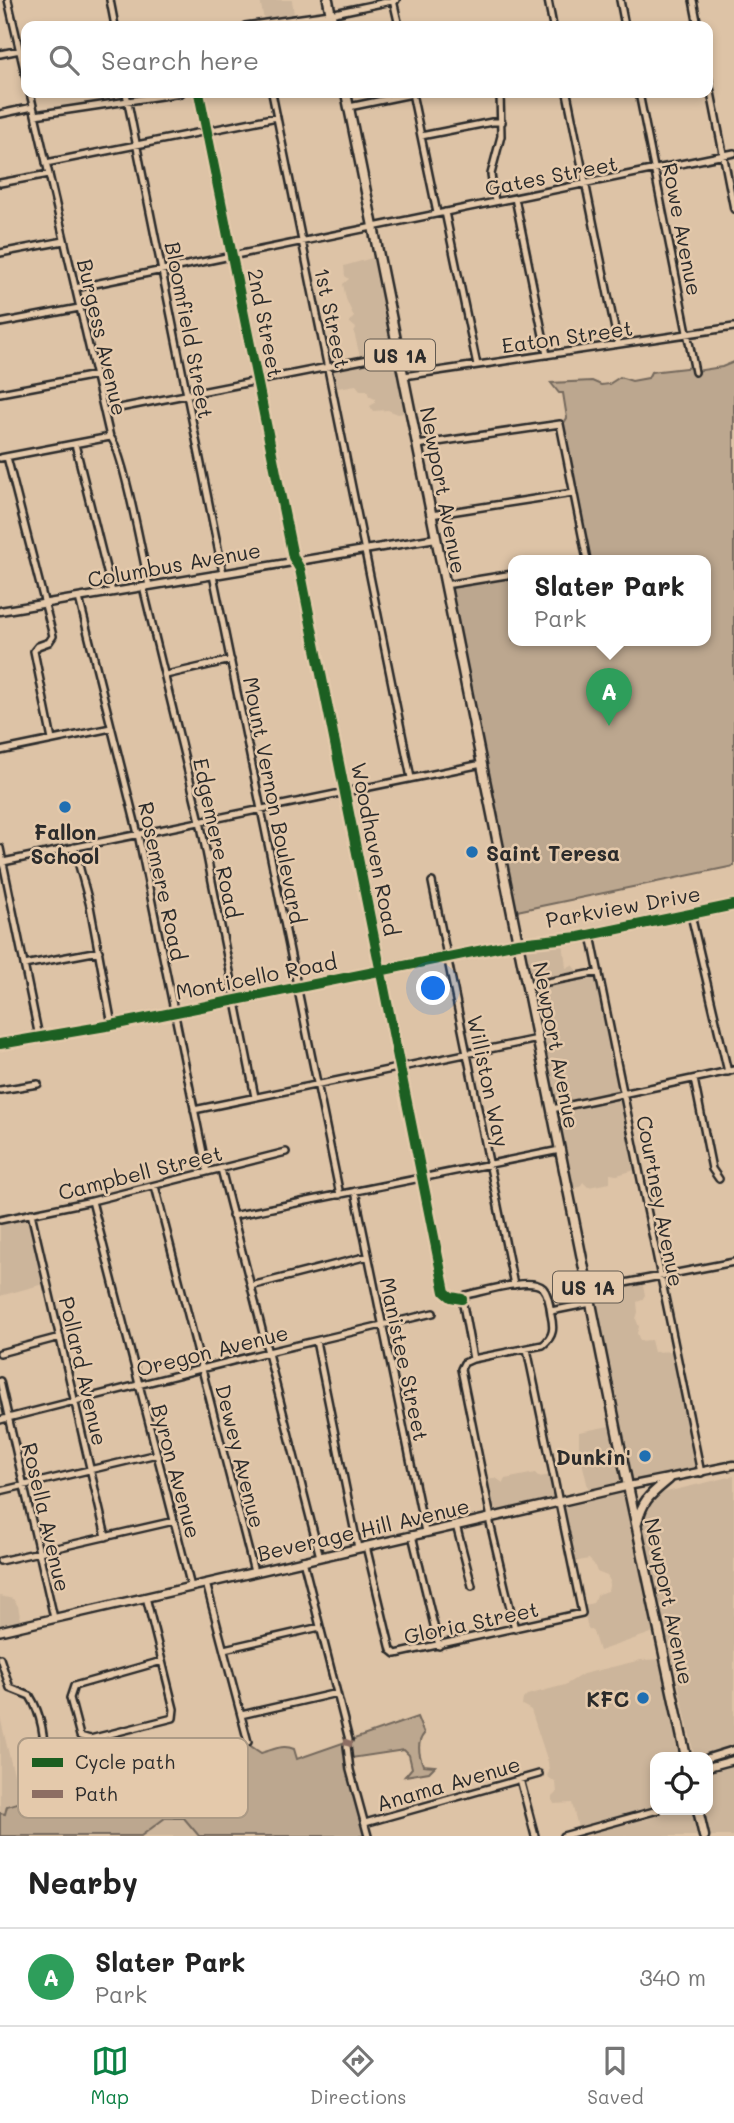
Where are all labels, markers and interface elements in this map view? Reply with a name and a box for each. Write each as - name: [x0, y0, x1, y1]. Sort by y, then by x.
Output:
- search box: [21, 21, 713, 98]
- icon: search: [45, 41, 83, 79]
- text: Search here: [101, 43, 259, 77]
- street label: Gates Street: [482, 149, 620, 201]
- street label: Rowe Avenue: [657, 160, 709, 298]
- street label: Bloomfield Street: [160, 239, 220, 421]
- street label: Burgess Avenue: [72, 256, 134, 418]
- street label: 1st Street: [309, 265, 357, 371]
- street label: 2nd Street: [242, 266, 290, 380]
- street label: Eaton Street: [500, 313, 634, 359]
- road number: US 1A: [365, 340, 435, 370]
- street label: Newport Avenue: [415, 404, 473, 576]
- street label: Columbus Avenue: [85, 535, 263, 593]
- popup: [508, 555, 711, 646]
- text: Slater Park: [534, 569, 685, 603]
- text: Park: [534, 603, 586, 633]
- pin: A: [586, 668, 632, 726]
- street label: Mount Vernon Boulevard: [238, 674, 312, 926]
- street label: Edgemere Road: [188, 756, 248, 920]
- street label: Woodhaven Road: [346, 760, 406, 938]
- marker: Fallon School: [57, 799, 73, 815]
- street label: Rosemere Road: [133, 799, 193, 963]
- place label: Fallon School: [30, 818, 100, 869]
- place label: Saint Teresa: [486, 839, 620, 866]
- marker: Saint Teresa: [464, 844, 480, 860]
- street label: Parkview Drive: [544, 879, 702, 933]
- street label: Monticello Road: [173, 947, 339, 1005]
- street label: Newport Avenue: [528, 959, 586, 1131]
- your location: [416, 971, 450, 1005]
- street label: Williston Way: [462, 1012, 516, 1150]
- street label: Courtney Avenue: [631, 1113, 691, 1289]
- street label: Campbell Street: [55, 1139, 225, 1205]
- road number: US 1A: [553, 1272, 623, 1302]
- street label: Manistee Street: [374, 1275, 436, 1443]
- street label: Pollard Avenue: [54, 1294, 114, 1448]
- street label: Oregon Avenue: [133, 1318, 291, 1382]
- street label: Dewey Avenue: [210, 1381, 272, 1531]
- street label: Byron Avenue: [146, 1401, 208, 1541]
- street label: Rosella Avenue: [17, 1440, 77, 1594]
- place label: Dunkin': [556, 1443, 631, 1470]
- marker: Dunkin': [637, 1448, 653, 1464]
- street label: Beverage Hill Avenue: [254, 1491, 472, 1567]
- street label: Newport Avenue: [639, 1515, 701, 1687]
- street label: Gloria Street: [401, 1595, 541, 1649]
- place label: KFC: [586, 1685, 629, 1712]
- marker: KFC: [635, 1690, 651, 1706]
- legend: [18, 1738, 248, 1818]
- text: Cycle path: [75, 1749, 175, 1774]
- street label: Anama Avenue: [373, 1750, 523, 1816]
- map controls: [650, 1752, 713, 1815]
- button: locate: [650, 1752, 713, 1815]
- text: Path: [75, 1781, 118, 1806]
- text: Nearby: [28, 1862, 138, 1902]
- text: Slater Park: [95, 1945, 246, 1979]
- text: A: [43, 1962, 59, 1992]
- text: 340 m: [639, 1962, 706, 1992]
- text: Park: [95, 1979, 147, 2009]
- tab: Map: [90, 2042, 129, 2109]
- tab: Directions: [310, 2042, 406, 2109]
- tab: Saved: [587, 2042, 644, 2109]

